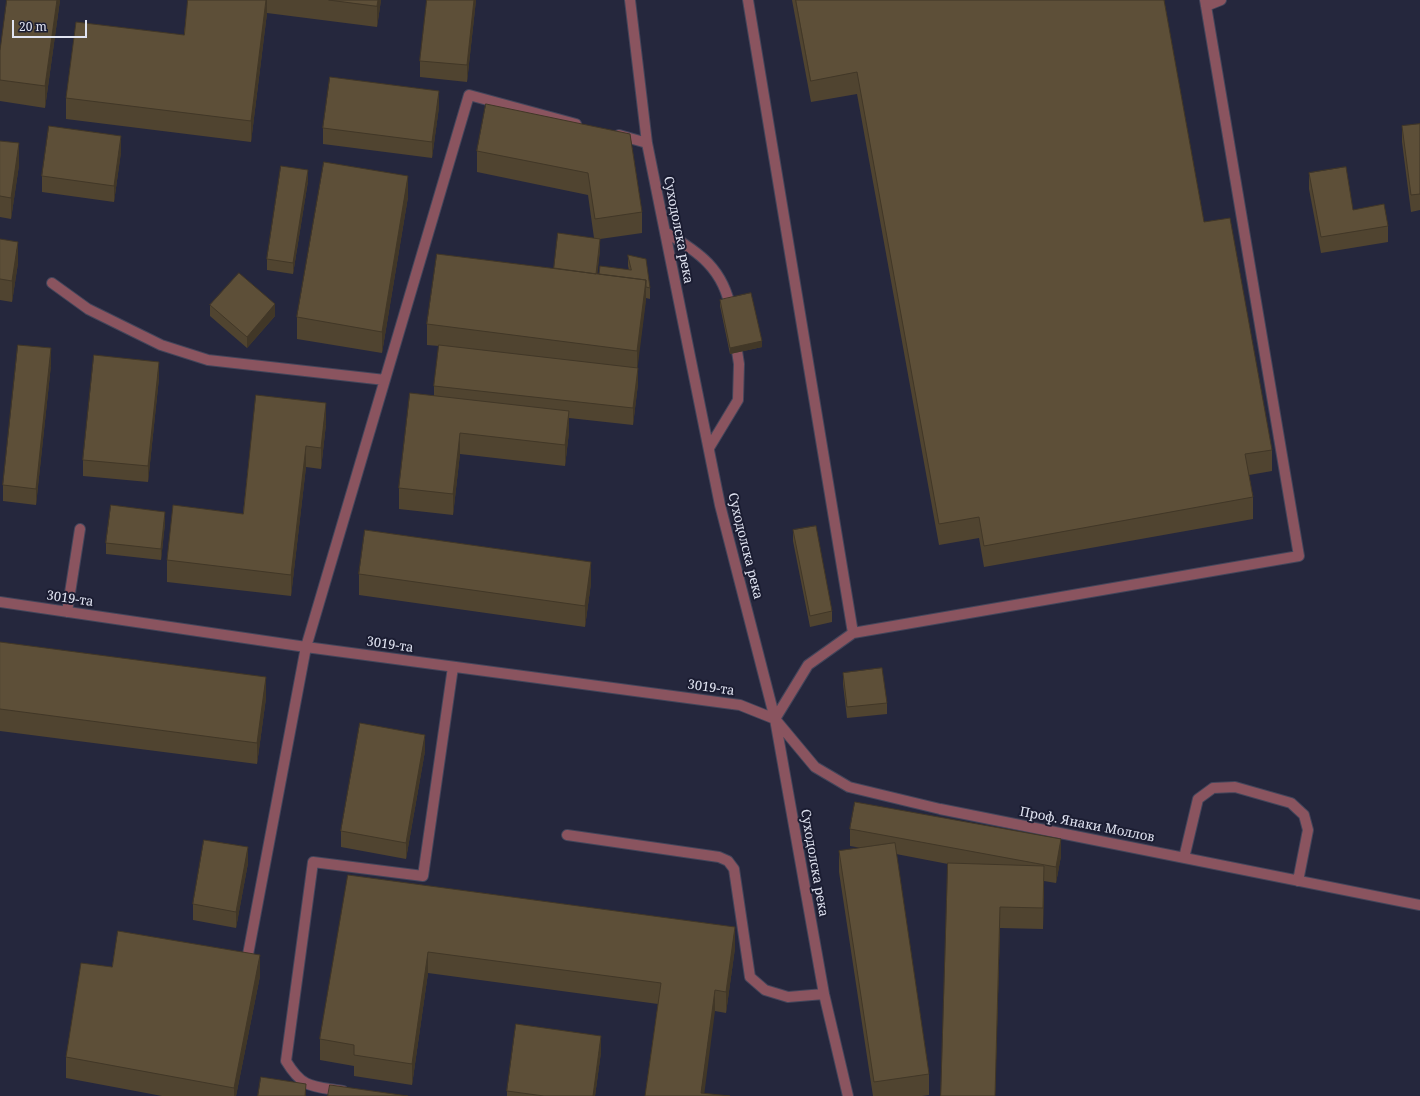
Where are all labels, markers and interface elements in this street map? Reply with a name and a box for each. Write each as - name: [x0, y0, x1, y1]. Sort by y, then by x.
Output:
- scale bar: [14, 12, 89, 38]
- text: 20 m: [19, 18, 47, 35]
- street label: Суходолска река: [660, 175, 696, 285]
- street label: Суходолска река: [724, 491, 766, 601]
- street label: 3019-та: [45, 588, 95, 610]
- street label: 3019-та: [365, 634, 415, 656]
- street label: 3019-та: [686, 677, 736, 699]
- street label: Проф. Янаки Моллов: [1018, 804, 1156, 846]
- street label: Суходолска река: [797, 808, 831, 918]

